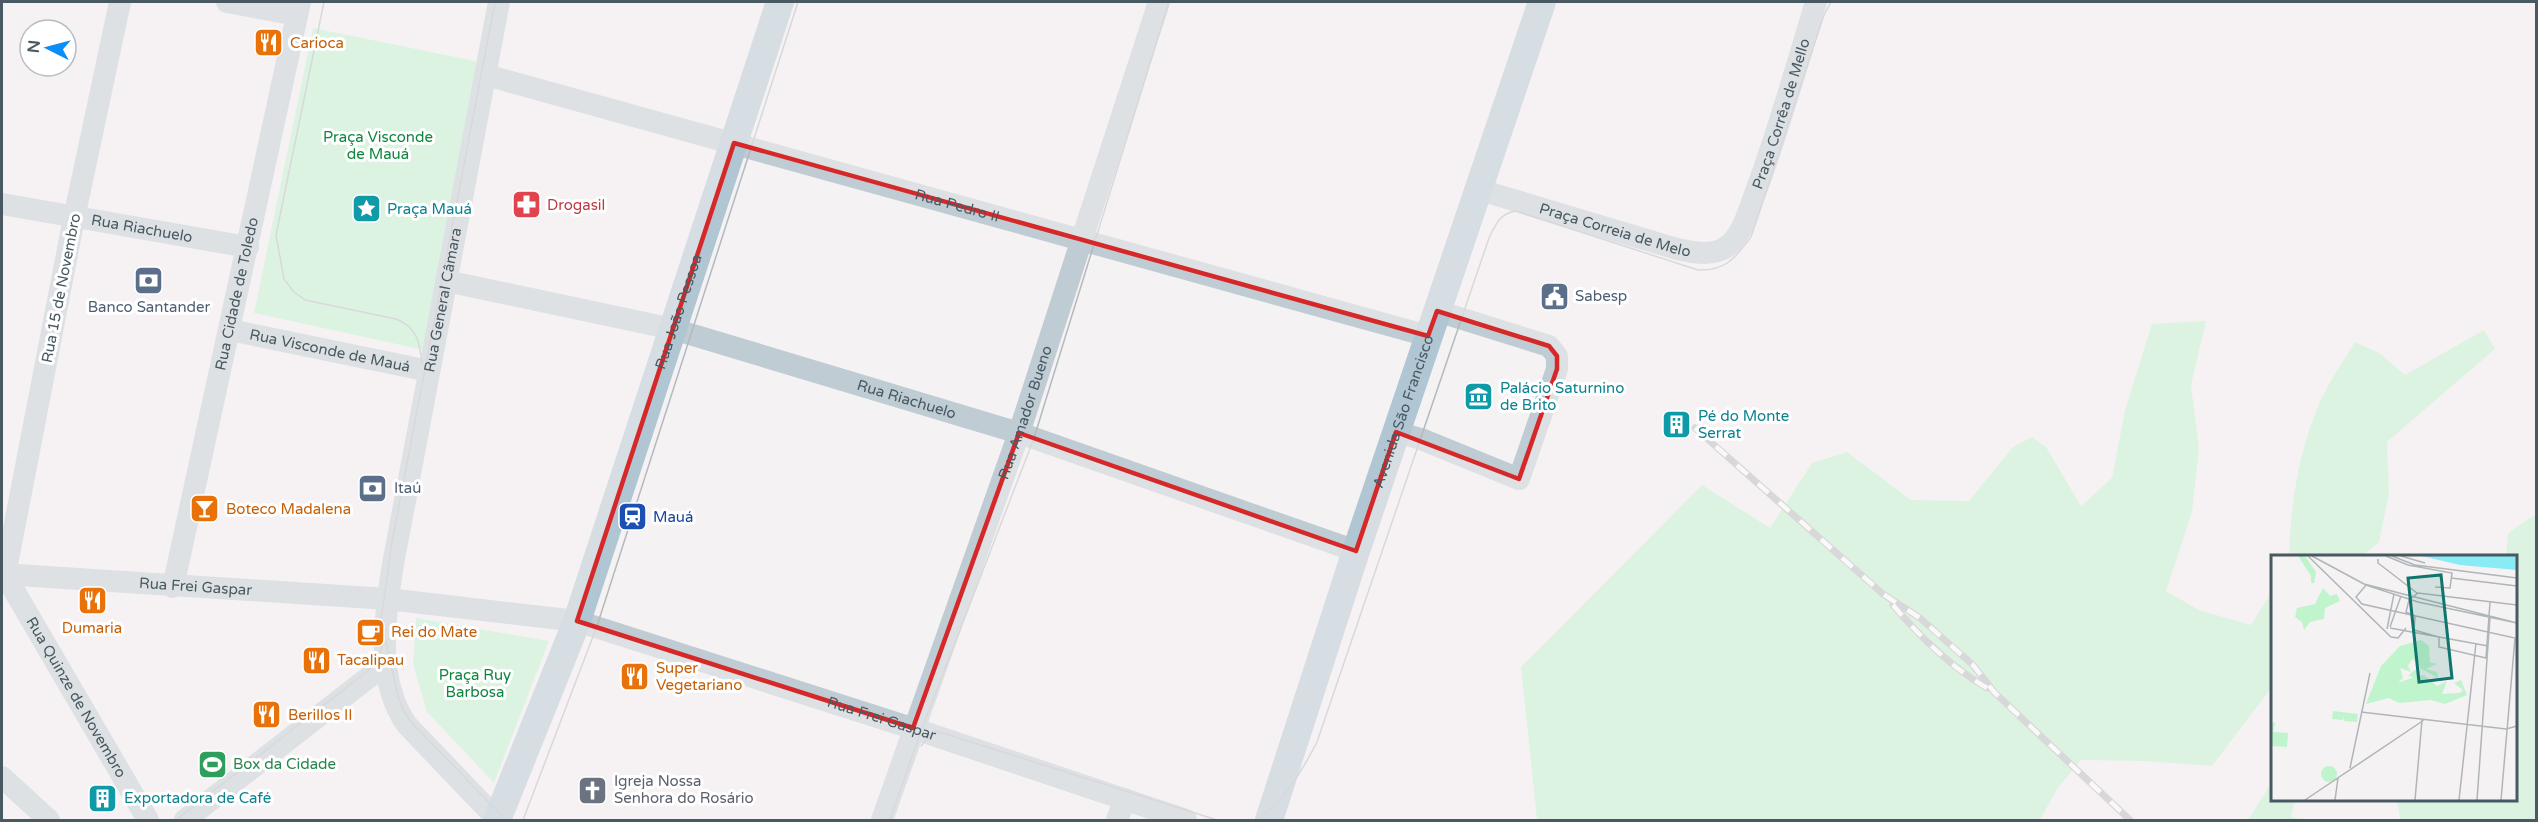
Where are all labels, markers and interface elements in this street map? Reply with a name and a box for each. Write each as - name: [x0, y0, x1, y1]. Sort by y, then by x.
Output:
- north arrow: [18, 18, 78, 78]
- restaurant icon: Carioca: [253, 27, 285, 59]
- place label: Carioca: [290, 34, 344, 52]
- street label: Praça Corrêa de Mello: [1748, 36, 1814, 192]
- text: N: [23, 39, 45, 54]
- park label: Praça Visconde de Mauá: [323, 128, 433, 163]
- street label: Rua Pedro II: [913, 185, 1002, 226]
- pharmacy icon: Drogasil: [510, 189, 542, 221]
- place icon: Praça Mauá: [350, 193, 382, 225]
- place label: Drogasil: [547, 196, 605, 214]
- street label: Praça Correia de Melo: [1537, 199, 1692, 261]
- place label: Praça Mauá: [387, 200, 472, 218]
- street label: Rua Riachuelo: [90, 211, 194, 246]
- street label: Rua 15 de Novembro: [38, 212, 84, 364]
- street label: Rua Cidade de Toledo: [211, 216, 262, 372]
- street label: Rua General Câmara: [420, 226, 465, 374]
- street label: Rua João Pessoa: [651, 252, 706, 372]
- bank icon: Banco Santander: [133, 264, 165, 296]
- public building icon: Sabesp: [1538, 280, 1570, 312]
- place label: Sabesp: [1575, 287, 1627, 305]
- place label: Banco Santander: [88, 298, 211, 316]
- street label: Rua Visconde de Mauá: [248, 325, 412, 376]
- street label: Avenida São Francisco: [1369, 333, 1438, 490]
- street label: Rua Amador Bueno: [994, 343, 1056, 482]
- street label: Rua Riachuelo: [855, 376, 958, 423]
- place label: Palácio Saturnino de Brito: [1500, 379, 1624, 414]
- museum icon: Palácio Saturnino de Brito: [1463, 381, 1495, 413]
- place label: Pé do Monte Serrat: [1698, 407, 1789, 442]
- building icon: Pé do Monte Serrat: [1661, 409, 1693, 441]
- bank icon: Itaú: [357, 472, 389, 504]
- place label: Itaú: [394, 479, 421, 497]
- bar icon: Boteco Madalena: [189, 493, 221, 525]
- place label: Boteco Madalena: [226, 500, 351, 518]
- station icon: Mauá: [616, 501, 648, 533]
- place label: Mauá: [653, 508, 693, 526]
- inset map: [2271, 555, 2517, 801]
- street label: Rua Frei Gaspar: [139, 574, 253, 599]
- restaurant icon: Dumaria: [76, 585, 108, 617]
- street label: Rua Quinze de Novembro: [22, 614, 130, 781]
- cafe icon: Rei do Mate: [354, 616, 386, 648]
- place label: Dumaria: [62, 619, 122, 637]
- place label: Rei do Mate: [391, 623, 477, 641]
- restaurant icon: Tacalipau: [300, 644, 332, 676]
- place label: Tacalipau: [337, 651, 404, 669]
- place label: Super Vegetariano: [656, 659, 742, 694]
- restaurant icon: Super Vegetariano: [619, 661, 651, 693]
- park label: Praça Ruy Barbosa: [439, 666, 511, 701]
- street label: Rua Frei Gaspar: [825, 693, 939, 745]
- restaurant icon: Berillos II: [251, 699, 283, 731]
- place label: Berillos II: [288, 706, 353, 724]
- sports icon: Box da Cidade: [196, 748, 228, 780]
- place label: Box da Cidade: [233, 755, 336, 773]
- place label: Igreja Nossa Senhora do Rosário: [614, 772, 754, 807]
- church icon: Igreja Nossa Senhora do Rosário: [577, 774, 609, 806]
- building icon: Exportadora de Café: [87, 782, 119, 814]
- place label: Exportadora de Café: [124, 789, 271, 807]

